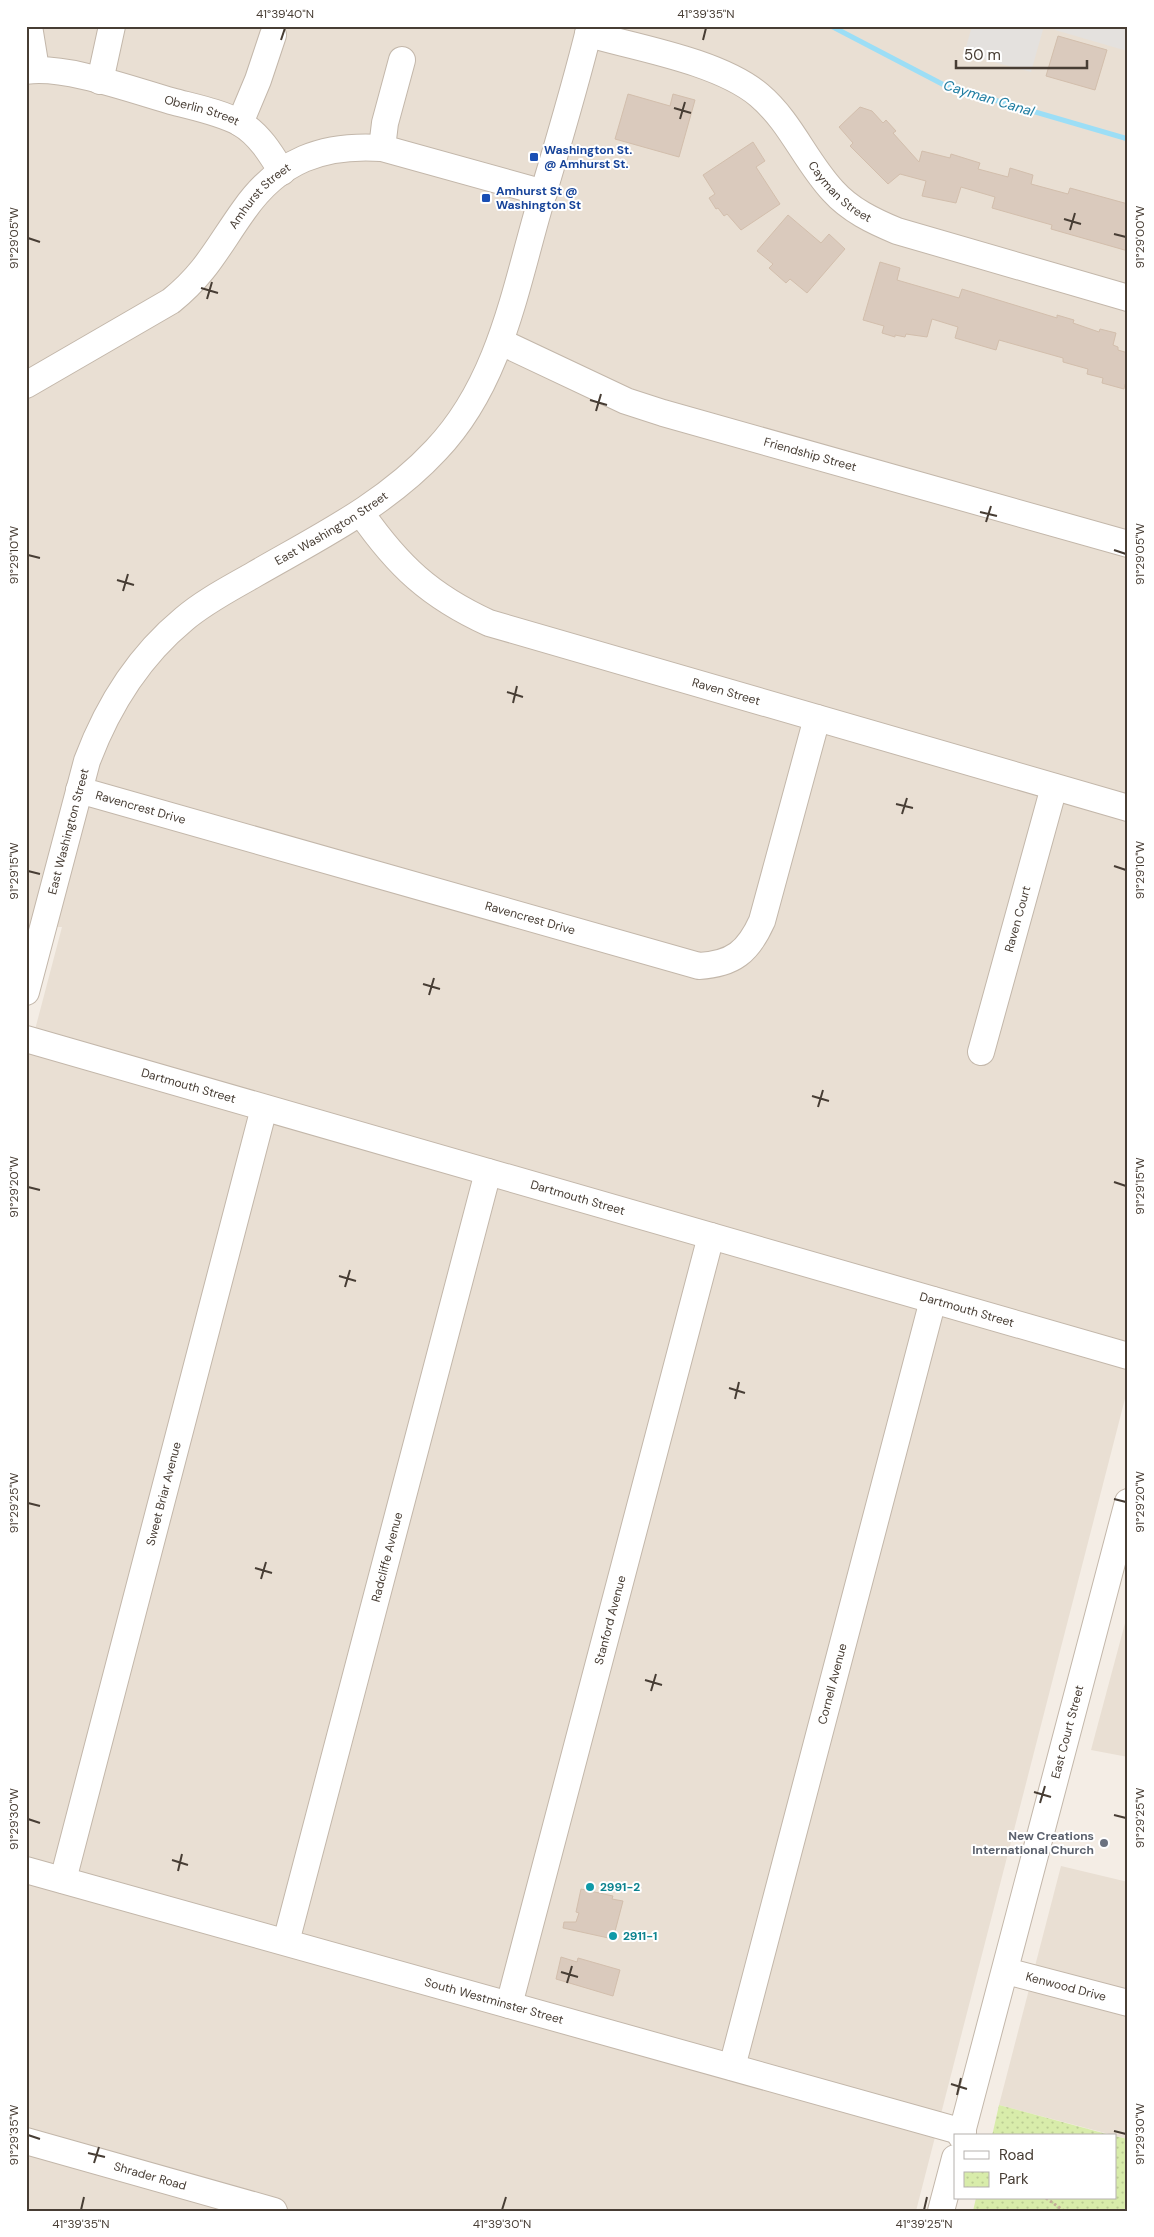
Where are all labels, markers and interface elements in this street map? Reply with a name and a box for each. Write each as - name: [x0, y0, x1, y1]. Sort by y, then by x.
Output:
- text: 41°39'40"N: [256, 6, 314, 22]
- text: 41°39'35"N: [677, 6, 735, 22]
- scale bar: [956, 38, 1088, 70]
- text: 50 m: [964, 45, 1001, 65]
- water label: Cayman Canal: [941, 76, 1037, 121]
- street label: Oberlin Street: [162, 91, 242, 130]
- place label: Washington St. @ Amhurst St.: [544, 142, 632, 172]
- marker: Washington St. @ Amhurst St.: [528, 151, 540, 163]
- street label: Cayman Street: [804, 158, 875, 226]
- street label: Amhurst Street: [225, 159, 294, 232]
- place label: Amhurst St @ Washington St: [496, 183, 581, 213]
- marker: Amhurst St @ Washington St: [480, 192, 492, 204]
- text: 91°29'00"W: [1132, 205, 1148, 268]
- text: 91°29'05"W: [6, 207, 22, 269]
- street label: Friendship Street: [762, 434, 859, 475]
- street label: East Washington Street: [272, 488, 391, 569]
- text: 91°29'05"W: [1132, 523, 1148, 585]
- text: 91°29'10"W: [6, 525, 22, 584]
- street label: Raven Street: [690, 674, 762, 709]
- street label: East Washington Street: [44, 766, 93, 896]
- street label: Ravencrest Drive: [94, 787, 188, 828]
- text: 91°29'10"W: [1132, 840, 1148, 899]
- text: 91°29'15"W: [6, 842, 22, 900]
- street label: Raven Court: [1001, 884, 1034, 954]
- street label: Ravencrest Drive: [483, 898, 577, 939]
- street label: Dartmouth Street: [139, 1065, 238, 1107]
- text: 91°29'20"W: [6, 1156, 22, 1218]
- text: 91°29'15"W: [1132, 1157, 1148, 1215]
- street label: Dartmouth Street: [529, 1177, 627, 1219]
- street label: Dartmouth Street: [918, 1288, 1016, 1331]
- street label: Sweet Briar Avenue: [142, 1440, 185, 1548]
- text: 91°29'20"W: [1132, 1471, 1148, 1533]
- text: 91°29'25"W: [6, 1472, 22, 1533]
- street label: Radcliffe Avenue: [368, 1510, 406, 1604]
- street label: Stanford Avenue: [591, 1573, 630, 1667]
- street label: Cornell Avenue: [814, 1641, 851, 1726]
- street label: East Court Street: [1047, 1683, 1088, 1780]
- text: 91°29'25"W: [1132, 1787, 1148, 1848]
- text: 91°29'30"W: [6, 1788, 22, 1850]
- place label: New Creations International Church: [972, 1828, 1094, 1858]
- marker: New Creations International Church: [1098, 1837, 1110, 1849]
- place label: 2991-2: [600, 1879, 640, 1895]
- marker: 2991-2: [584, 1881, 596, 1893]
- place label: 2911-1: [623, 1928, 657, 1944]
- marker: 2911-1: [607, 1930, 619, 1942]
- street label: Kenwood Drive: [1024, 1968, 1108, 2005]
- street label: South Westminster Street: [423, 1974, 566, 2028]
- text: 91°29'30"W: [1132, 2103, 1148, 2165]
- text: 91°29'35"W: [6, 2104, 22, 2165]
- legend: [954, 2134, 1116, 2200]
- text: Road: [999, 2145, 1034, 2165]
- street label: Shrader Road: [112, 2158, 188, 2194]
- text: Park: [999, 2169, 1029, 2189]
- text: 41°39'35"N: [52, 2216, 110, 2232]
- text: 41°39'30"N: [473, 2216, 531, 2232]
- text: 41°39'25"N: [895, 2216, 953, 2232]

